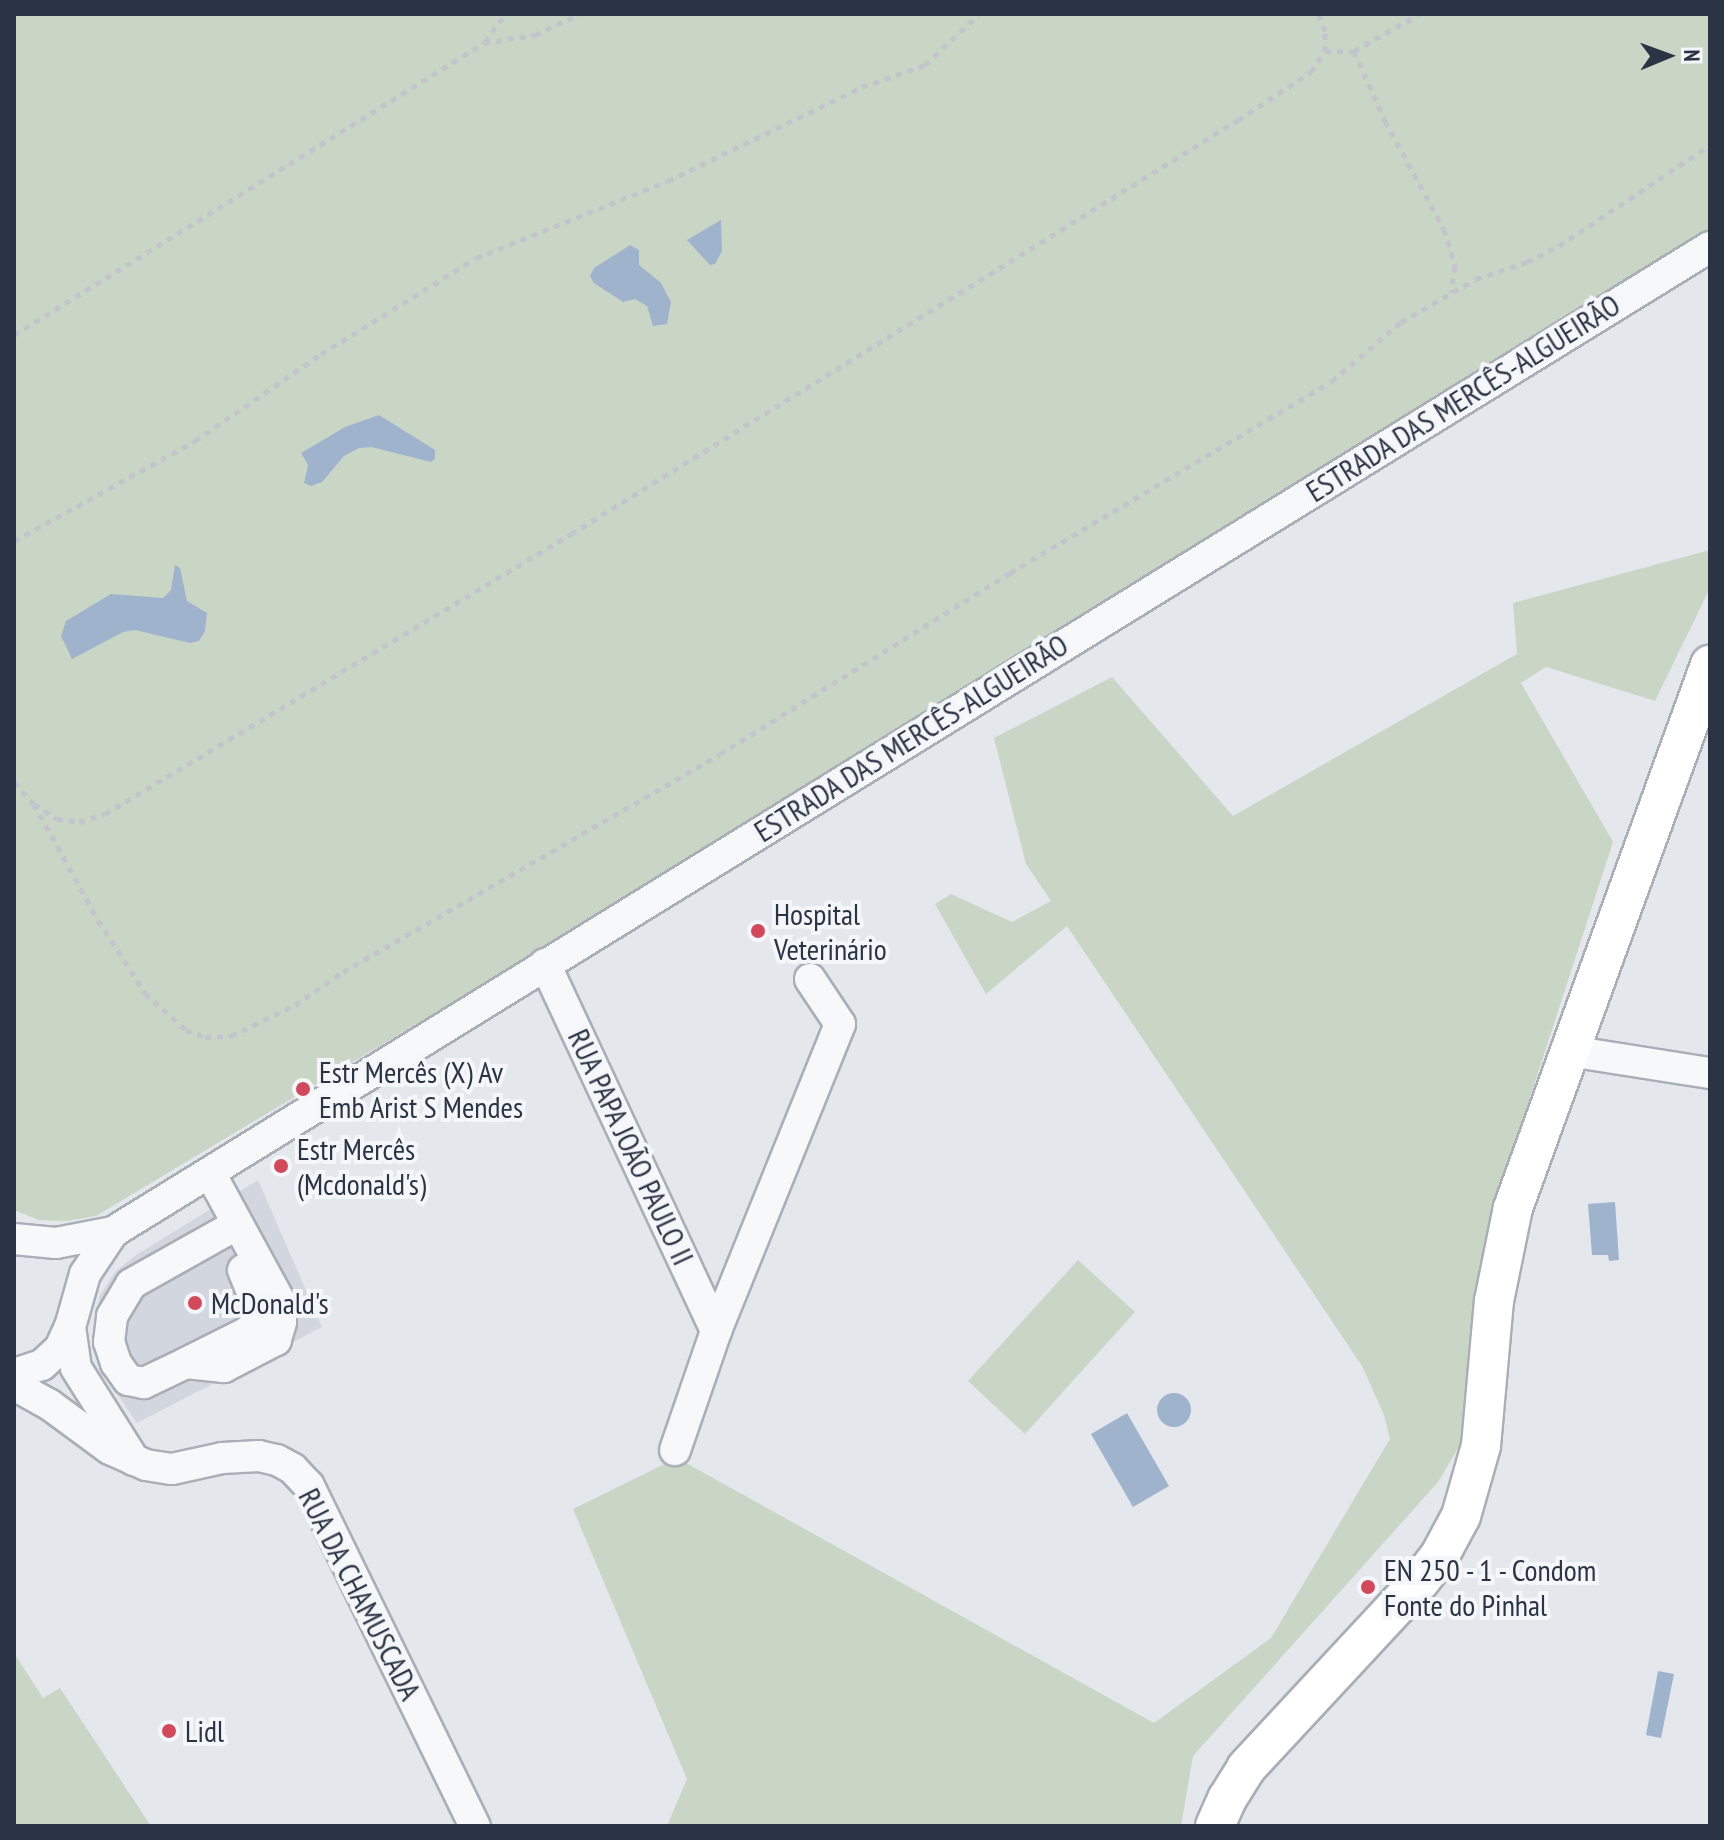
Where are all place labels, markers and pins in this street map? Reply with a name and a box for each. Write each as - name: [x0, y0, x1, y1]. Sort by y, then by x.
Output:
- place label: Hospital Veterinário: [774, 896, 887, 966]
- marker: Hospital Veterinário: [749, 922, 767, 940]
- place label: Estr Mercês (X) Av Emb Arist S Mendes: [319, 1054, 524, 1124]
- marker: Estr Mercês (X) Av Emb Arist S Mendes: [294, 1080, 312, 1098]
- place label: Estr Mercês (Mcdonald's): [297, 1131, 426, 1202]
- marker: Estr Mercês (Mcdonald's): [272, 1157, 290, 1175]
- place label: McDonald's: [211, 1285, 329, 1321]
- marker: McDonald's: [186, 1294, 204, 1312]
- place label: EN 250 - 1 - Condom Fonte do Pinhal: [1384, 1552, 1601, 1622]
- marker: EN 250 - 1 - Condom Fonte do Pinhal: [1359, 1578, 1377, 1596]
- place label: Lidl: [185, 1713, 224, 1749]
- marker: Lidl: [160, 1722, 178, 1740]

